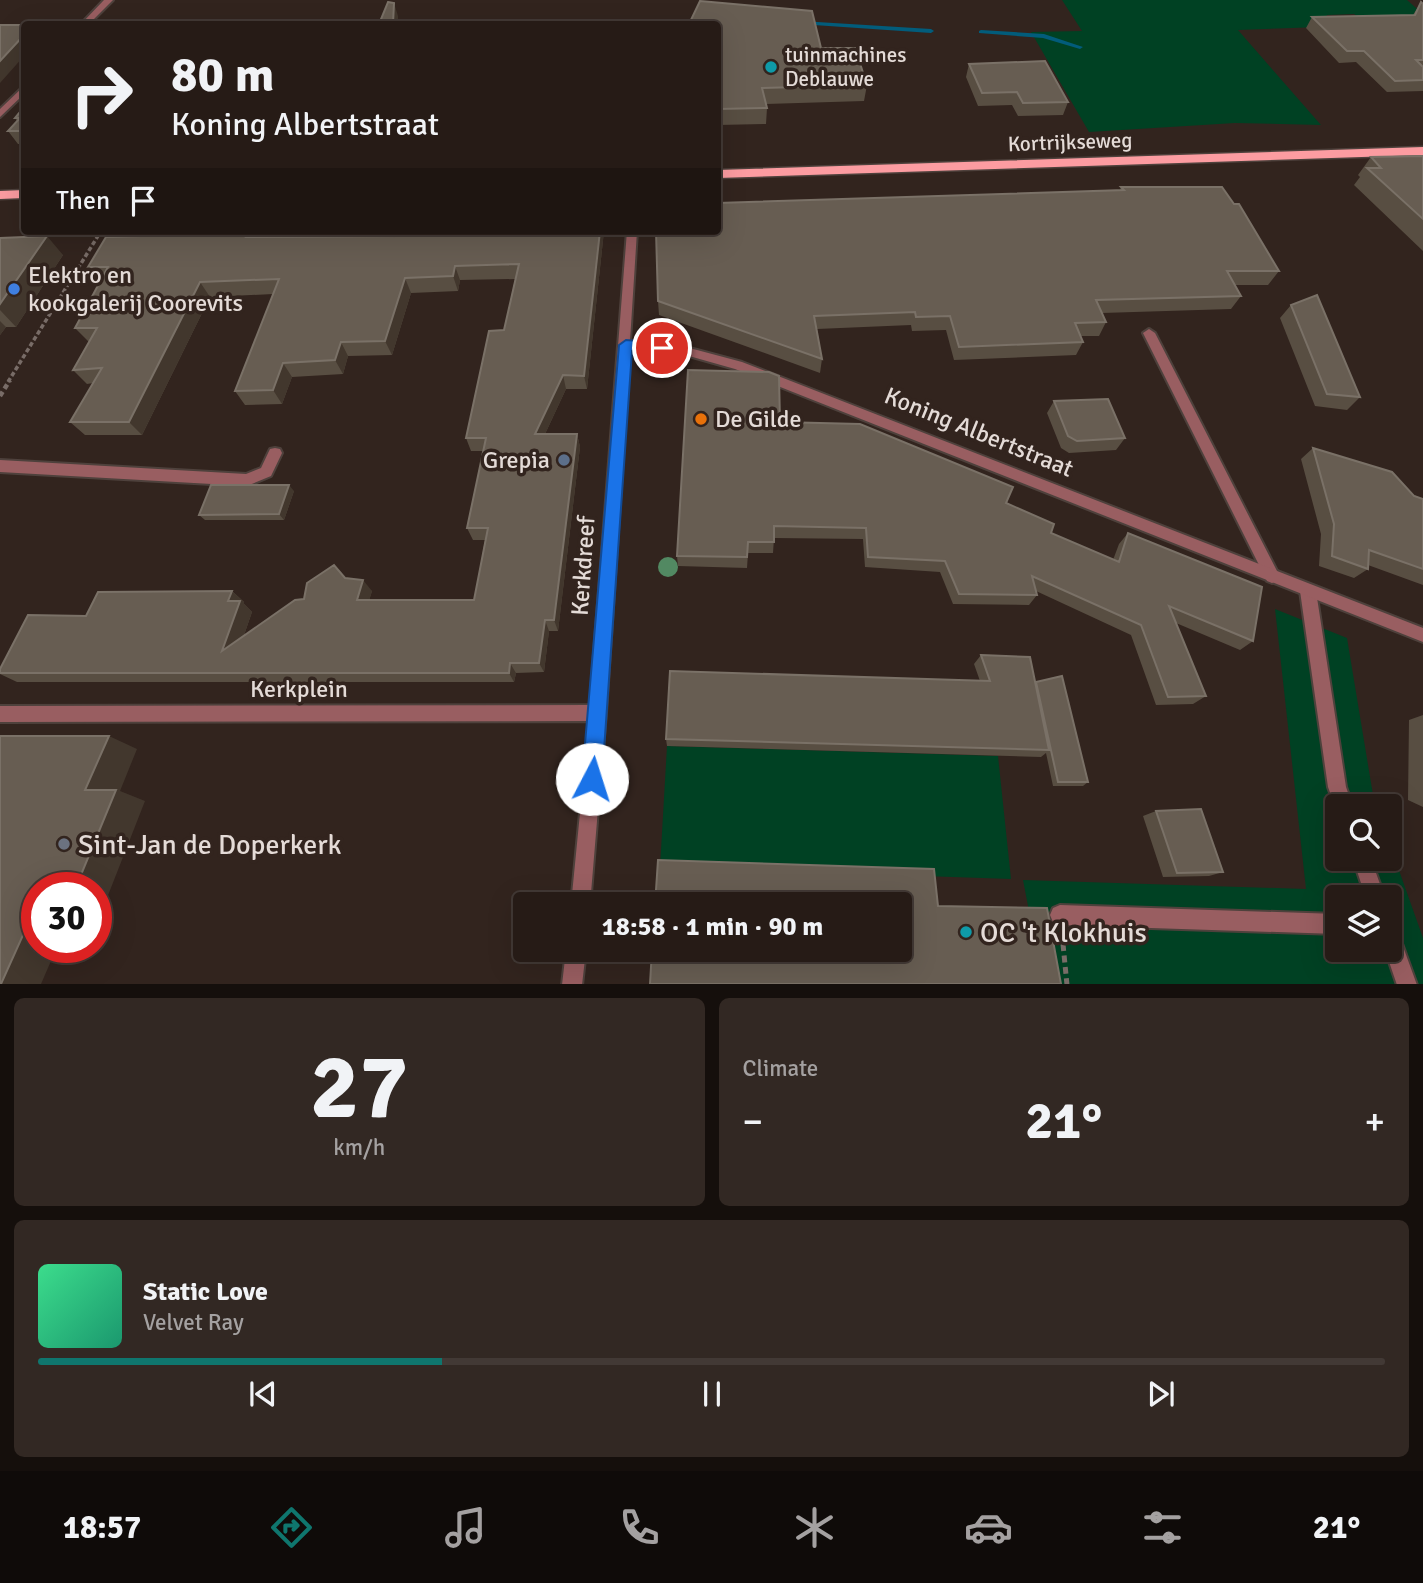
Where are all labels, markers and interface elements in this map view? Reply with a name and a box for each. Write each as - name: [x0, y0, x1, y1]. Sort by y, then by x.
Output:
- place label: tuinmachines Deblauwe: [785, 42, 906, 92]
- text: 80 m: [171, 45, 274, 105]
- icon: right: [56, 49, 147, 140]
- marker: tuinmachines Deblauwe: [763, 59, 779, 75]
- text: Koning Albertstraat: [171, 105, 439, 144]
- street label: Kortrijkseweg: [1007, 127, 1133, 157]
- icon: arrive: [124, 182, 162, 220]
- text: Then: [56, 185, 110, 217]
- place label: Elektro en kookgalerij Coorevits: [28, 260, 243, 318]
- marker: Elektro en kookgalerij Coorevits: [6, 281, 22, 297]
- pin: [632, 318, 692, 378]
- icon: arrive: [643, 329, 681, 367]
- street label: Koning Albertstraat: [880, 380, 1078, 484]
- place label: De Gilde: [715, 404, 801, 434]
- marker: De Gilde: [693, 411, 709, 427]
- place label: Grepia: [483, 445, 550, 475]
- marker: Grepia: [556, 452, 572, 468]
- street label: Kerkdreef: [565, 514, 602, 617]
- street label: Kerkplein: [250, 674, 348, 704]
- position arrow: [555, 742, 629, 816]
- map controls: [1325, 794, 1402, 962]
- button: search: [1325, 794, 1402, 871]
- place label: Sint-Jan de Doperkerk: [78, 828, 342, 862]
- marker: Sint-Jan de Doperkerk: [56, 836, 72, 852]
- speed limit sign: 30: [21, 872, 112, 963]
- button: layers: [1325, 885, 1402, 962]
- text: 18:58 · 1 min · 90 m: [602, 911, 823, 943]
- place label: OC 't Klokhuis: [980, 916, 1147, 950]
- marker: OC 't Klokhuis: [958, 924, 974, 940]
- text: 27: [310, 1031, 408, 1144]
- text: Climate: [743, 1054, 818, 1083]
- text: 21°: [1025, 1089, 1102, 1153]
- text: −: [743, 1098, 763, 1145]
- text: +: [1364, 1098, 1385, 1145]
- text: km/h: [333, 1133, 385, 1162]
- text: Static Love: [143, 1276, 268, 1308]
- text: Velvet Ray: [143, 1308, 244, 1337]
- icon: previous: [244, 1375, 282, 1413]
- icon: pause: [693, 1375, 731, 1413]
- icon: next: [1142, 1375, 1180, 1413]
- icon: directions: [267, 1503, 316, 1552]
- icon: music: [441, 1503, 490, 1552]
- icon: phone: [615, 1503, 664, 1552]
- icon: climate: [790, 1503, 839, 1552]
- icon: car: [964, 1503, 1013, 1552]
- icon: filters: [1138, 1503, 1187, 1552]
- text: 18:57: [63, 1508, 141, 1547]
- text: 21°: [1313, 1508, 1360, 1547]

